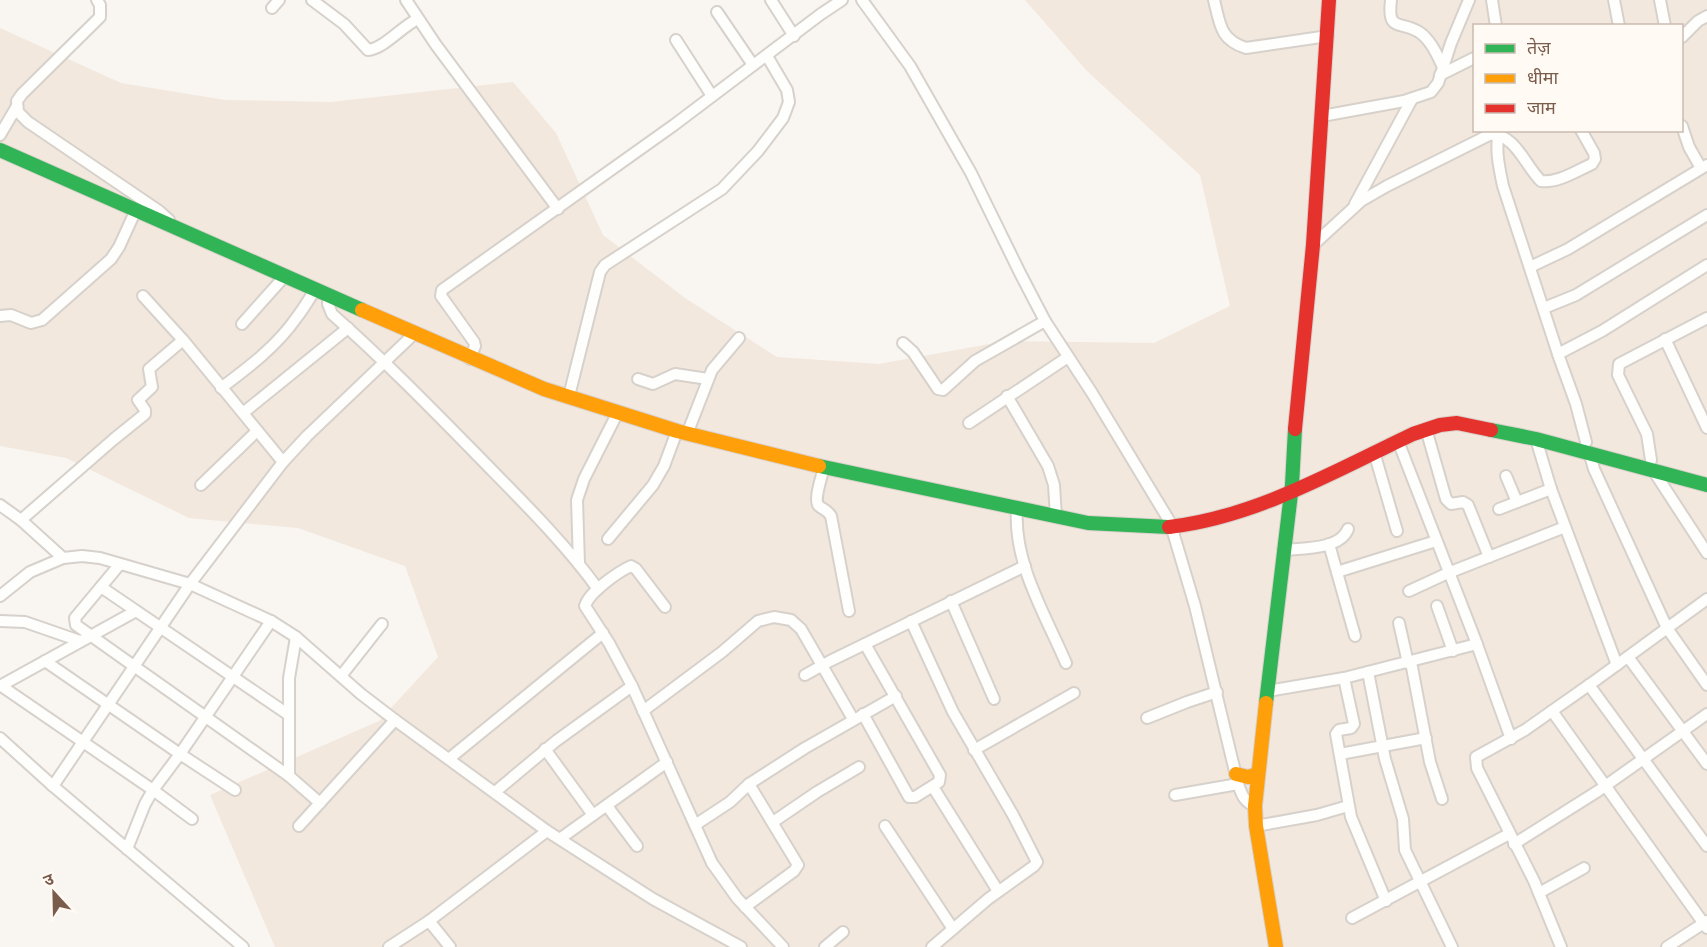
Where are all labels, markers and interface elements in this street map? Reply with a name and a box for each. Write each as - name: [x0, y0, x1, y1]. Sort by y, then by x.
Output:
- legend: [1473, 24, 1683, 132]
- text: तेज़: [1527, 36, 1551, 58]
- text: धीमा: [1527, 66, 1558, 88]
- text: जाम: [1527, 96, 1557, 118]
- north arrow: [24, 863, 84, 923]
- text: उ: [40, 868, 57, 890]

